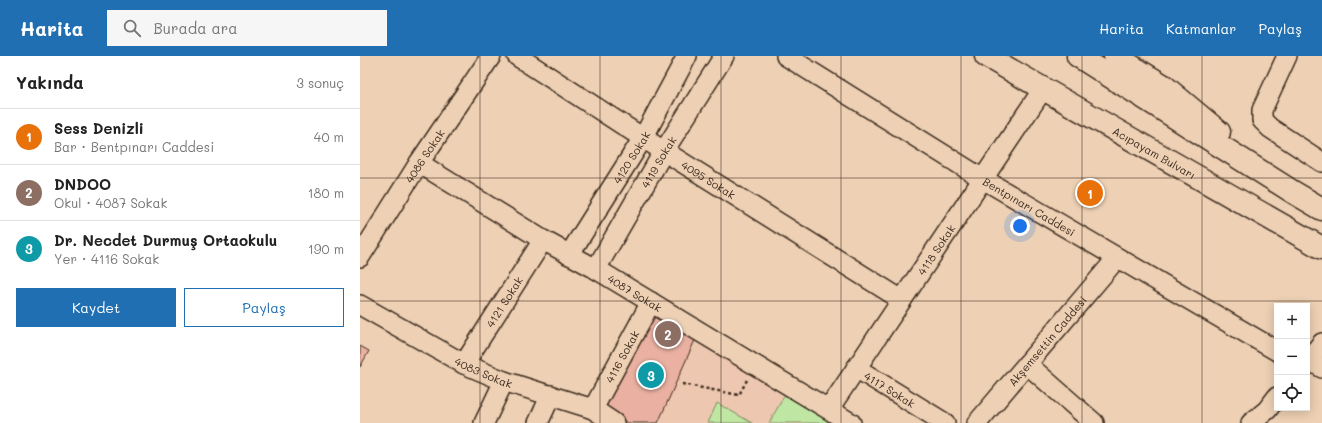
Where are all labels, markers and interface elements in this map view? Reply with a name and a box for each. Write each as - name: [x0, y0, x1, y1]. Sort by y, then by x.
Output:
- search box: [107, 10, 387, 46]
- text: Harita: [20, 16, 83, 41]
- icon: search: [121, 17, 143, 39]
- text: Burada ara: [153, 18, 238, 38]
- text: Harita: [1099, 19, 1144, 38]
- text: Katmanlar: [1166, 19, 1236, 38]
- text: Paylaş: [1258, 19, 1302, 38]
- text: Yakında: [16, 71, 84, 93]
- text: 3 sonuç: [296, 74, 344, 91]
- text: Sess Denizli: [54, 118, 144, 138]
- street label: Acıpayam Bulvarı: [1110, 123, 1199, 182]
- street label: 4086 Sokak: [401, 126, 447, 185]
- text: 1: [26, 128, 32, 145]
- text: 40 m: [314, 128, 344, 145]
- street label: 4120 Sokak: [609, 128, 653, 186]
- street label: 4119 Sokak: [637, 133, 679, 190]
- text: Bar · Bentpınarı Caddesi: [54, 138, 214, 155]
- street label: 4095 Sokak: [679, 157, 739, 202]
- street label: Bentpınarı Caddesi: [980, 173, 1078, 239]
- text: DNDOO: [54, 174, 111, 194]
- pin: 1: [1077, 178, 1103, 208]
- text: 2: [25, 184, 33, 201]
- text: 180 m: [308, 184, 344, 201]
- text: Okul · 4087 Sokak: [54, 194, 167, 211]
- your location: [1010, 216, 1030, 236]
- street label: 4118 Sokak: [913, 221, 958, 278]
- text: Dr. Necdet Durmuş Ortaokulu: [54, 230, 277, 250]
- text: 3: [25, 240, 33, 257]
- text: 190 m: [308, 240, 344, 257]
- text: Yer · 4116 Sokak: [54, 250, 159, 267]
- street label: 4087 Sokak: [605, 270, 665, 315]
- street label: 4121 Sokak: [482, 273, 526, 330]
- button: Kaydet: [16, 288, 176, 327]
- button: Paylaş: [184, 288, 344, 327]
- street label: Akşemsettin Caddesi: [1004, 292, 1089, 389]
- map controls: [1274, 303, 1310, 411]
- button: +: [1274, 303, 1310, 339]
- pin: 2: [655, 319, 681, 349]
- street label: 4116 Sokak: [601, 327, 642, 385]
- button: −: [1274, 339, 1310, 375]
- street label: 4083 Sokak: [452, 353, 515, 391]
- pin: 3: [638, 360, 664, 390]
- street label: 4117 Sokak: [862, 368, 918, 411]
- button: locate: [1274, 375, 1310, 411]

